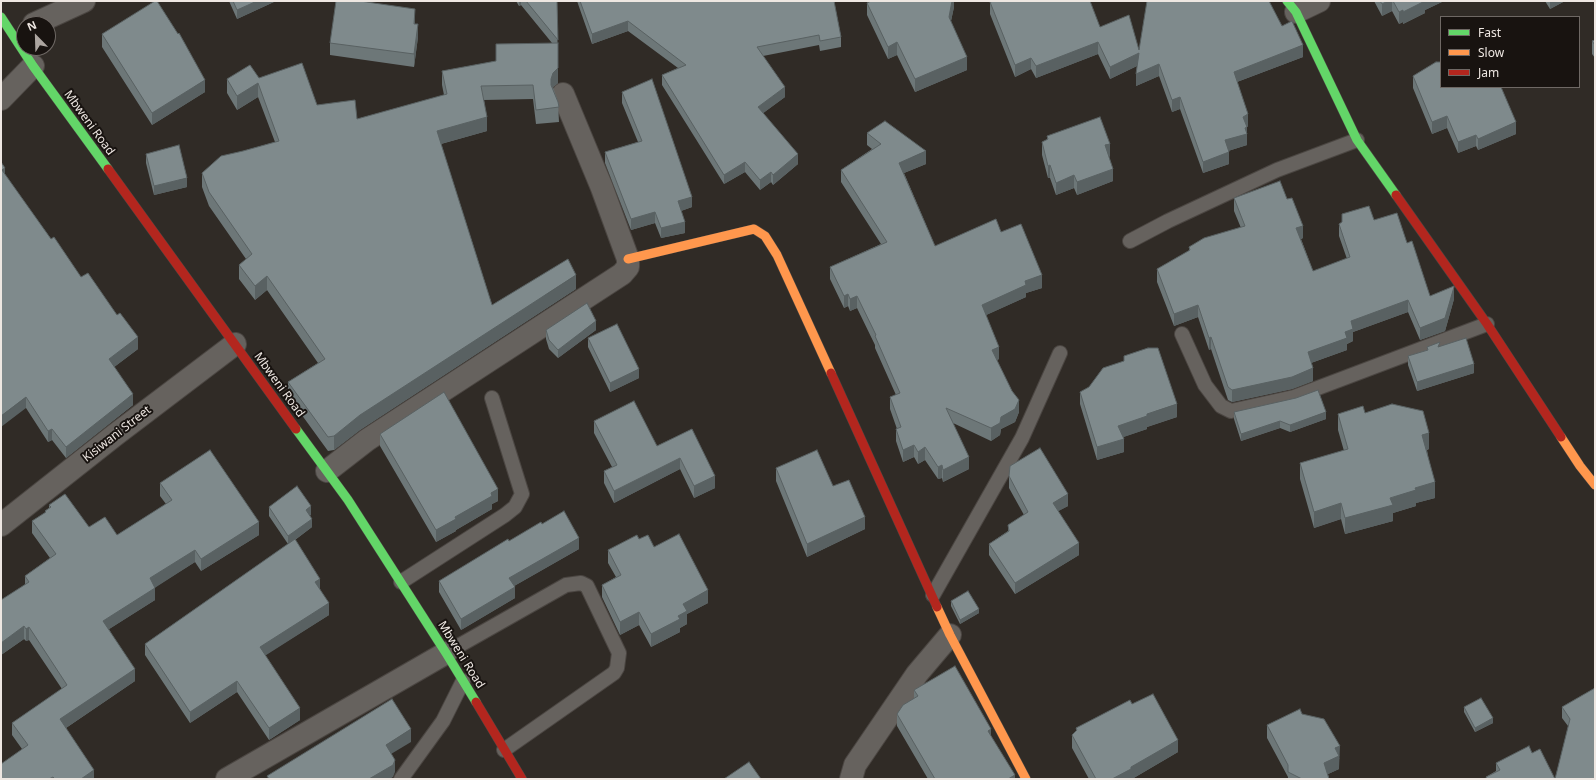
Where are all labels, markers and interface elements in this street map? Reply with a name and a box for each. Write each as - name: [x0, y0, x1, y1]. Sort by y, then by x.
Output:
- north arrow: [16, 16, 56, 56]
- legend: [1440, 16, 1580, 88]
- text: N: [24, 17, 39, 34]
- text: Fast: [1478, 24, 1501, 41]
- text: Slow: [1478, 44, 1504, 61]
- text: Jam: [1478, 64, 1499, 81]
- street label: Mbweni Road: [61, 88, 117, 158]
- street label: Mbweni Road: [251, 350, 307, 420]
- street label: Kisiwani Street: [80, 403, 154, 465]
- street label: Mbweni Road: [435, 619, 487, 691]

